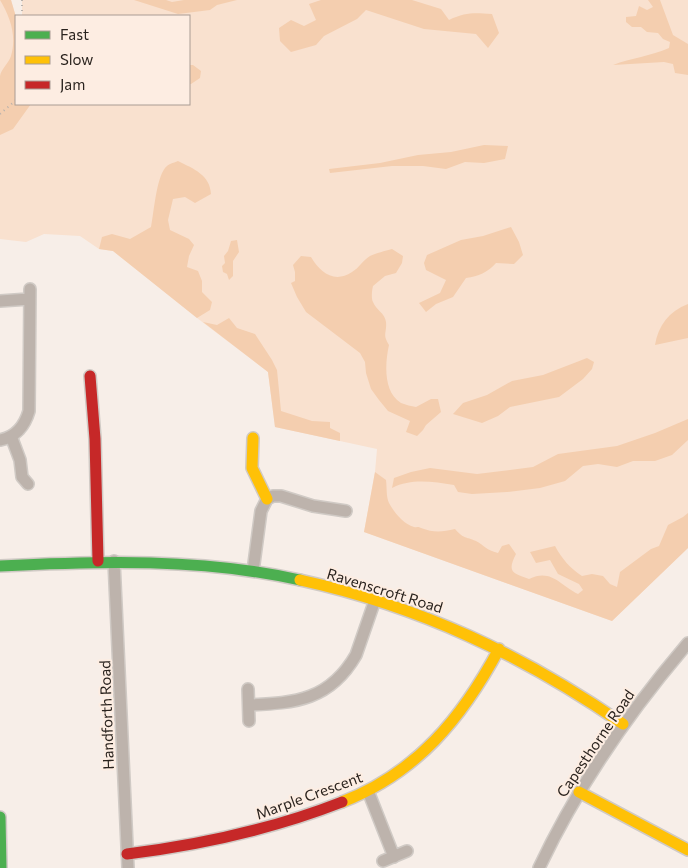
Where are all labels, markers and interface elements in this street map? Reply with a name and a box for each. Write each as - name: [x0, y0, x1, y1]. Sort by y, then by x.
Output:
- legend: [15, 15, 190, 105]
- text: Fast: [60, 25, 89, 43]
- text: Slow: [60, 50, 93, 68]
- text: Jam: [60, 75, 85, 93]
- street label: Ravenscroft Road: [325, 564, 445, 616]
- street label: Handforth Road: [95, 660, 117, 770]
- street label: Capesthorne Road: [552, 686, 638, 800]
- street label: Marple Crescent: [253, 767, 365, 823]

